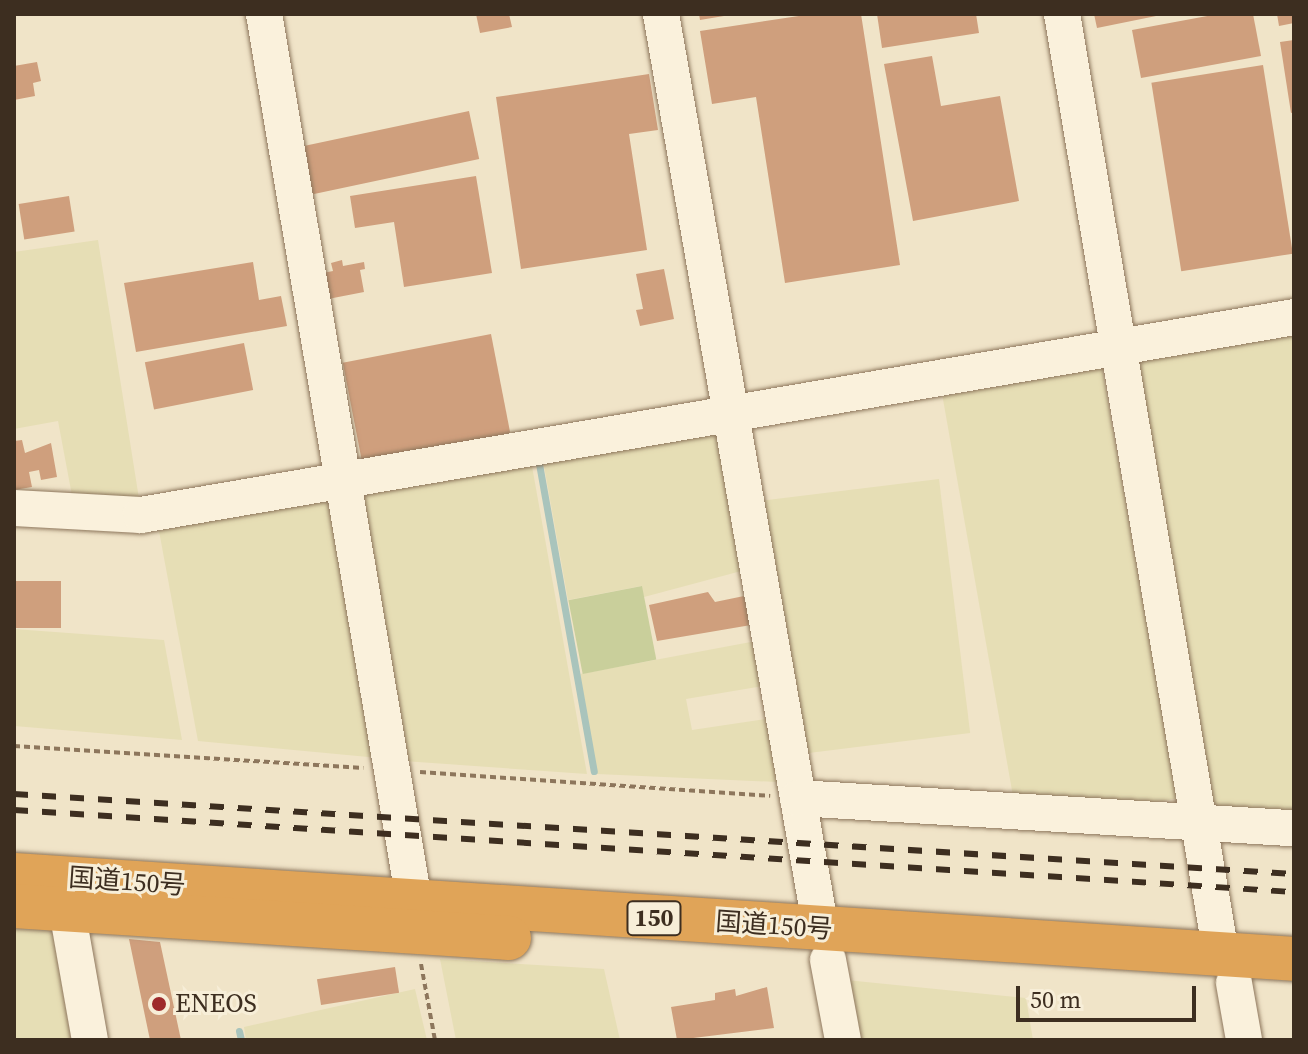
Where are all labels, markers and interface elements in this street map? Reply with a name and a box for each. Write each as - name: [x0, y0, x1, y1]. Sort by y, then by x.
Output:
- street label: 国道150号: [68, 862, 186, 902]
- road number: 150: [626, 898, 682, 938]
- street label: 国道150号: [715, 906, 833, 946]
- scale bar: [1020, 970, 1200, 1020]
- text: 50 m: [1030, 983, 1081, 1016]
- place label: ENEOS: [175, 988, 257, 1020]
- marker: ENEOS: [150, 995, 168, 1013]

